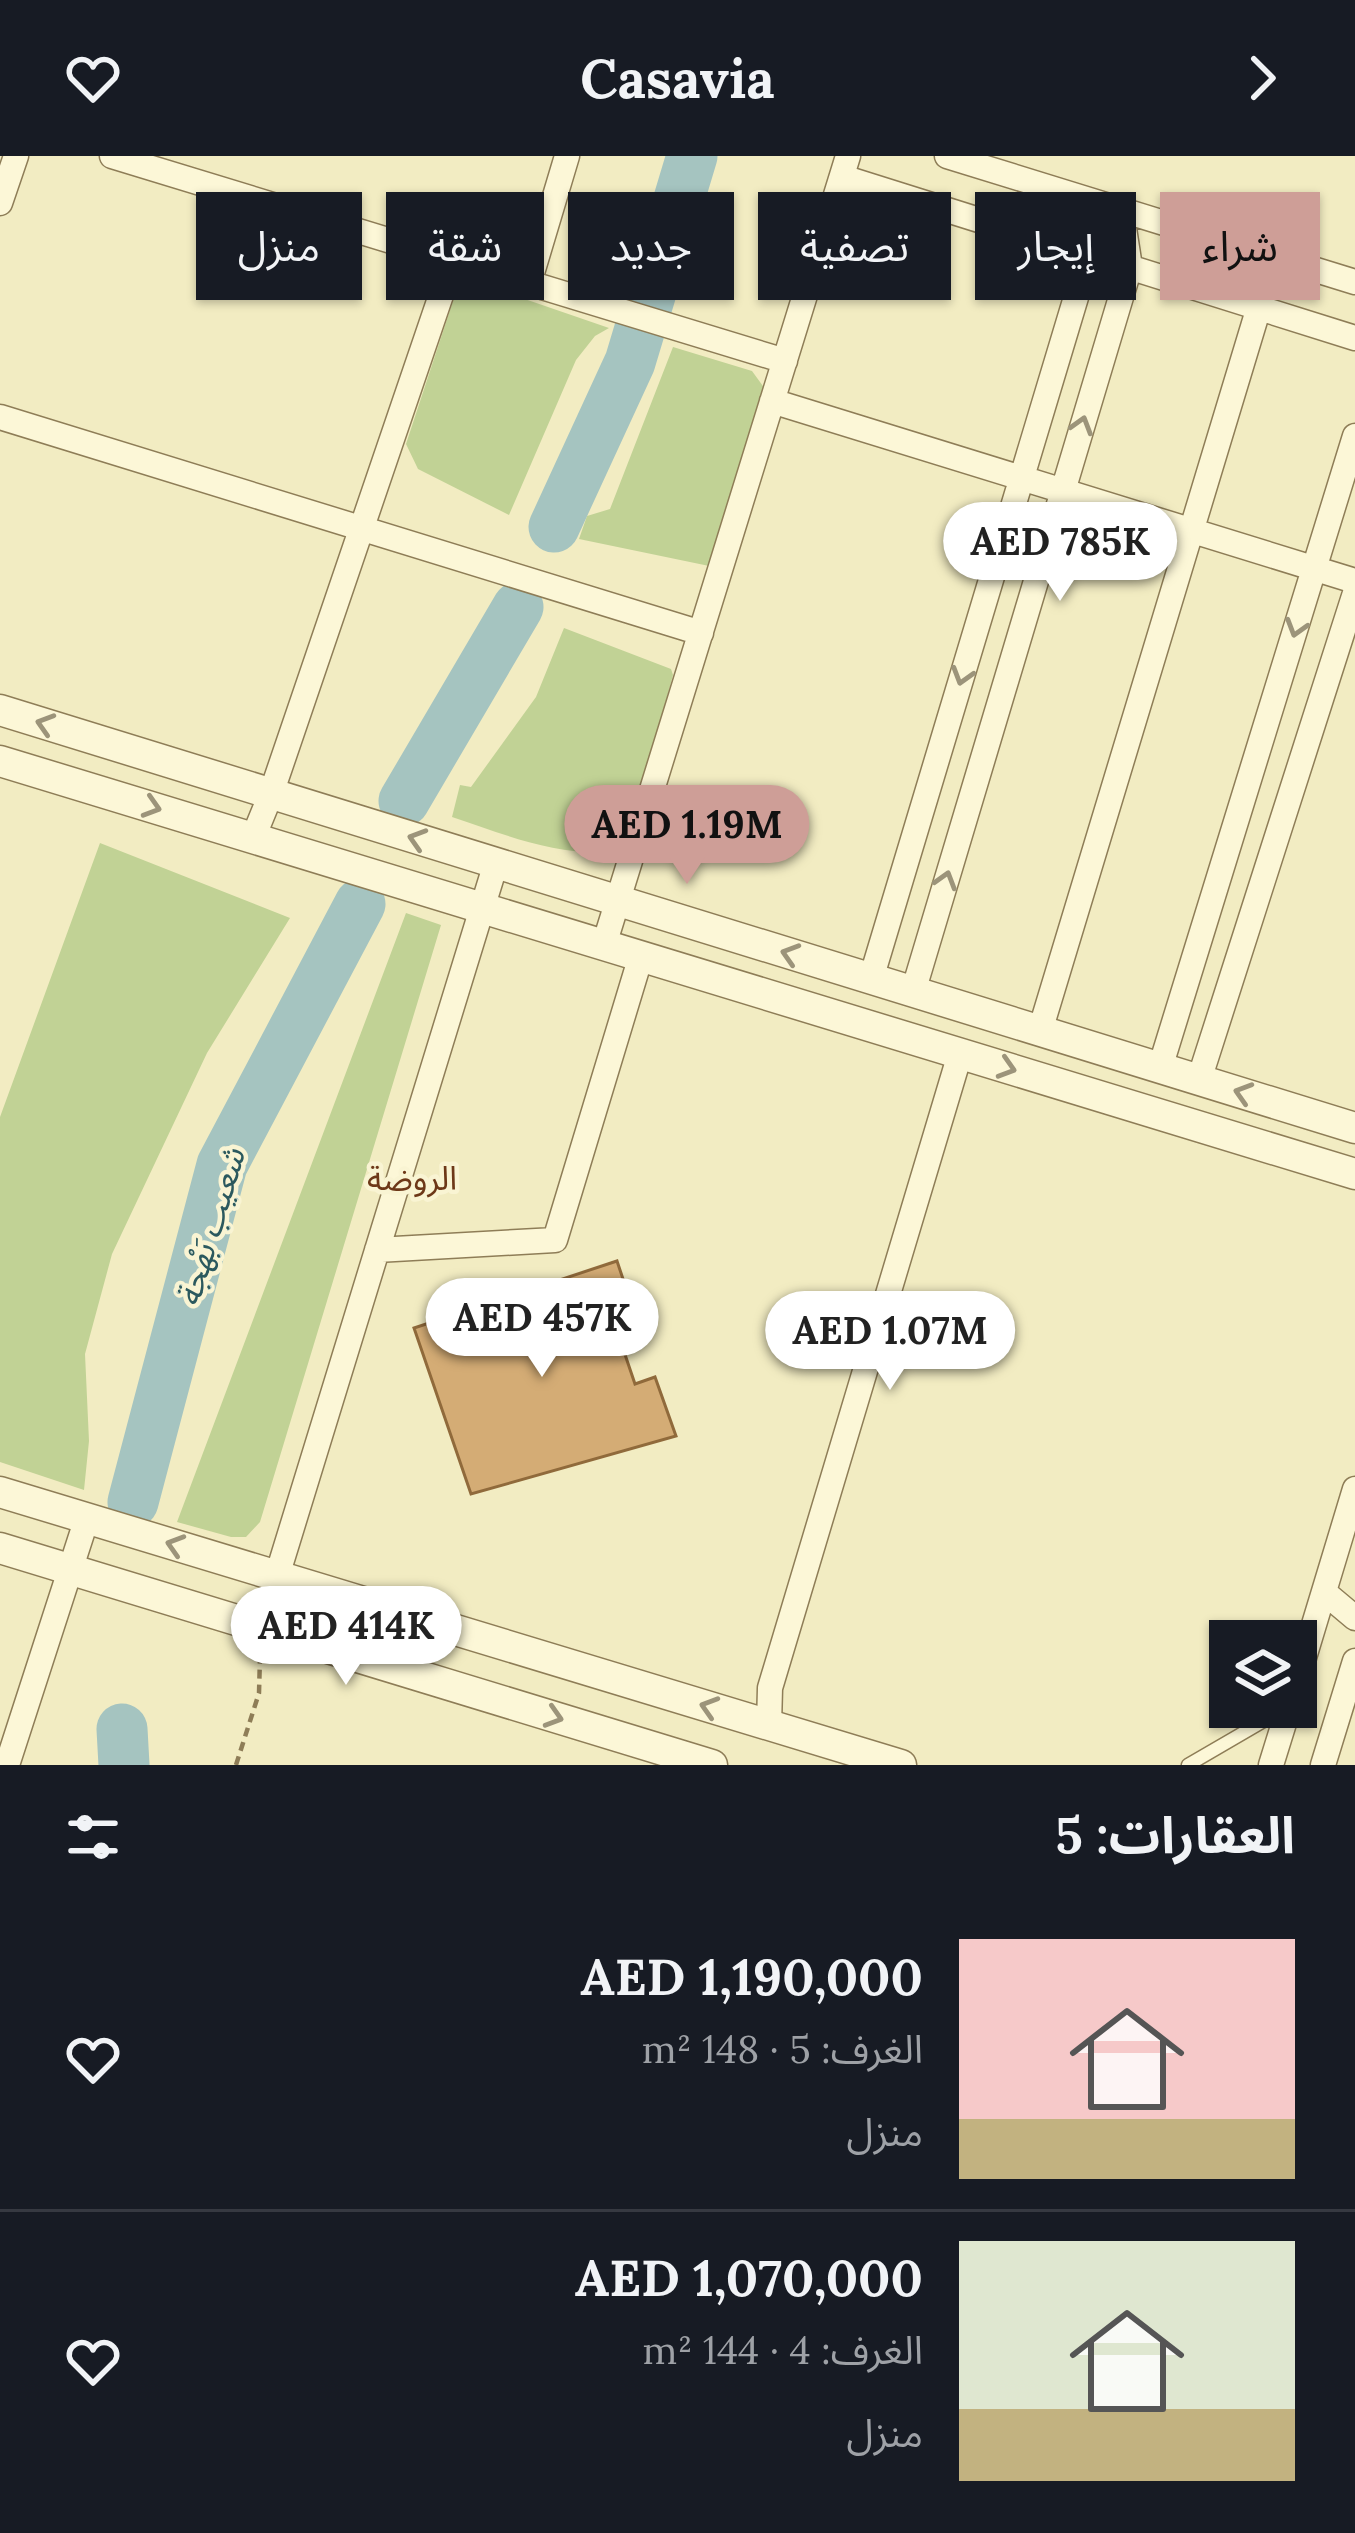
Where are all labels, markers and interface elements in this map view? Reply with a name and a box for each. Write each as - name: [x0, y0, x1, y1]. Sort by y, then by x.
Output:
- text: Casavia: [580, 44, 775, 113]
- icon: heart: [60, 45, 126, 111]
- icon: forward: [1229, 45, 1295, 111]
- chip: منزل: [196, 192, 362, 300]
- chip: شقة: [386, 192, 544, 300]
- chip: جديد: [568, 192, 734, 300]
- chip: تصفية: [758, 192, 951, 300]
- chip: إيجار: [975, 192, 1136, 300]
- chip: شراء: [1160, 192, 1320, 300]
- one-way arrow: [1068, 416, 1093, 437]
- pin: AED 785K: [936, 502, 1184, 604]
- text: AED 785K: [970, 516, 1150, 566]
- one-way arrow: [1285, 617, 1310, 638]
- one-way arrow: [951, 664, 976, 685]
- one-way arrow: [35, 713, 56, 738]
- pin: AED 1.19M: [550, 785, 824, 887]
- one-way arrow: [141, 793, 162, 818]
- text: AED 1.19M: [591, 799, 783, 849]
- one-way arrow: [408, 828, 429, 853]
- one-way arrow: [932, 870, 957, 891]
- one-way arrow: [780, 943, 801, 968]
- one-way arrow: [996, 1054, 1017, 1079]
- one-way arrow: [1233, 1083, 1254, 1108]
- water label: شعيب بَهْجة: [166, 1142, 254, 1311]
- district label: الروضة: [367, 1157, 457, 1199]
- pin: AED 457K: [418, 1278, 666, 1380]
- pin: AED 1.07M: [753, 1291, 1027, 1393]
- text: AED 457K: [453, 1292, 631, 1342]
- text: AED 1.07M: [792, 1305, 988, 1355]
- one-way arrow: [165, 1534, 186, 1559]
- pin: AED 414K: [222, 1586, 470, 1688]
- text: AED 414K: [258, 1600, 434, 1650]
- map controls: [1209, 1620, 1317, 1728]
- button: layers: [1209, 1620, 1317, 1728]
- one-way arrow: [699, 1696, 720, 1721]
- one-way arrow: [543, 1703, 564, 1728]
- text: العقارات: 5: [1055, 1802, 1295, 1867]
- icon: filters: [60, 1804, 126, 1870]
- text: AED 1,190,000: [581, 1944, 923, 2009]
- icon: home: [1055, 1987, 1199, 2131]
- text: الغرف: 5 · 148 m²: [642, 2024, 923, 2074]
- icon: heart: [60, 2026, 126, 2092]
- text: منزل: [847, 2107, 923, 2157]
- text: AED 1,070,000: [575, 2245, 923, 2310]
- icon: home: [1055, 2289, 1199, 2433]
- text: الغرف: 4 · 144 m²: [643, 2325, 923, 2375]
- icon: heart: [60, 2328, 126, 2394]
- text: منزل: [847, 2408, 923, 2458]

